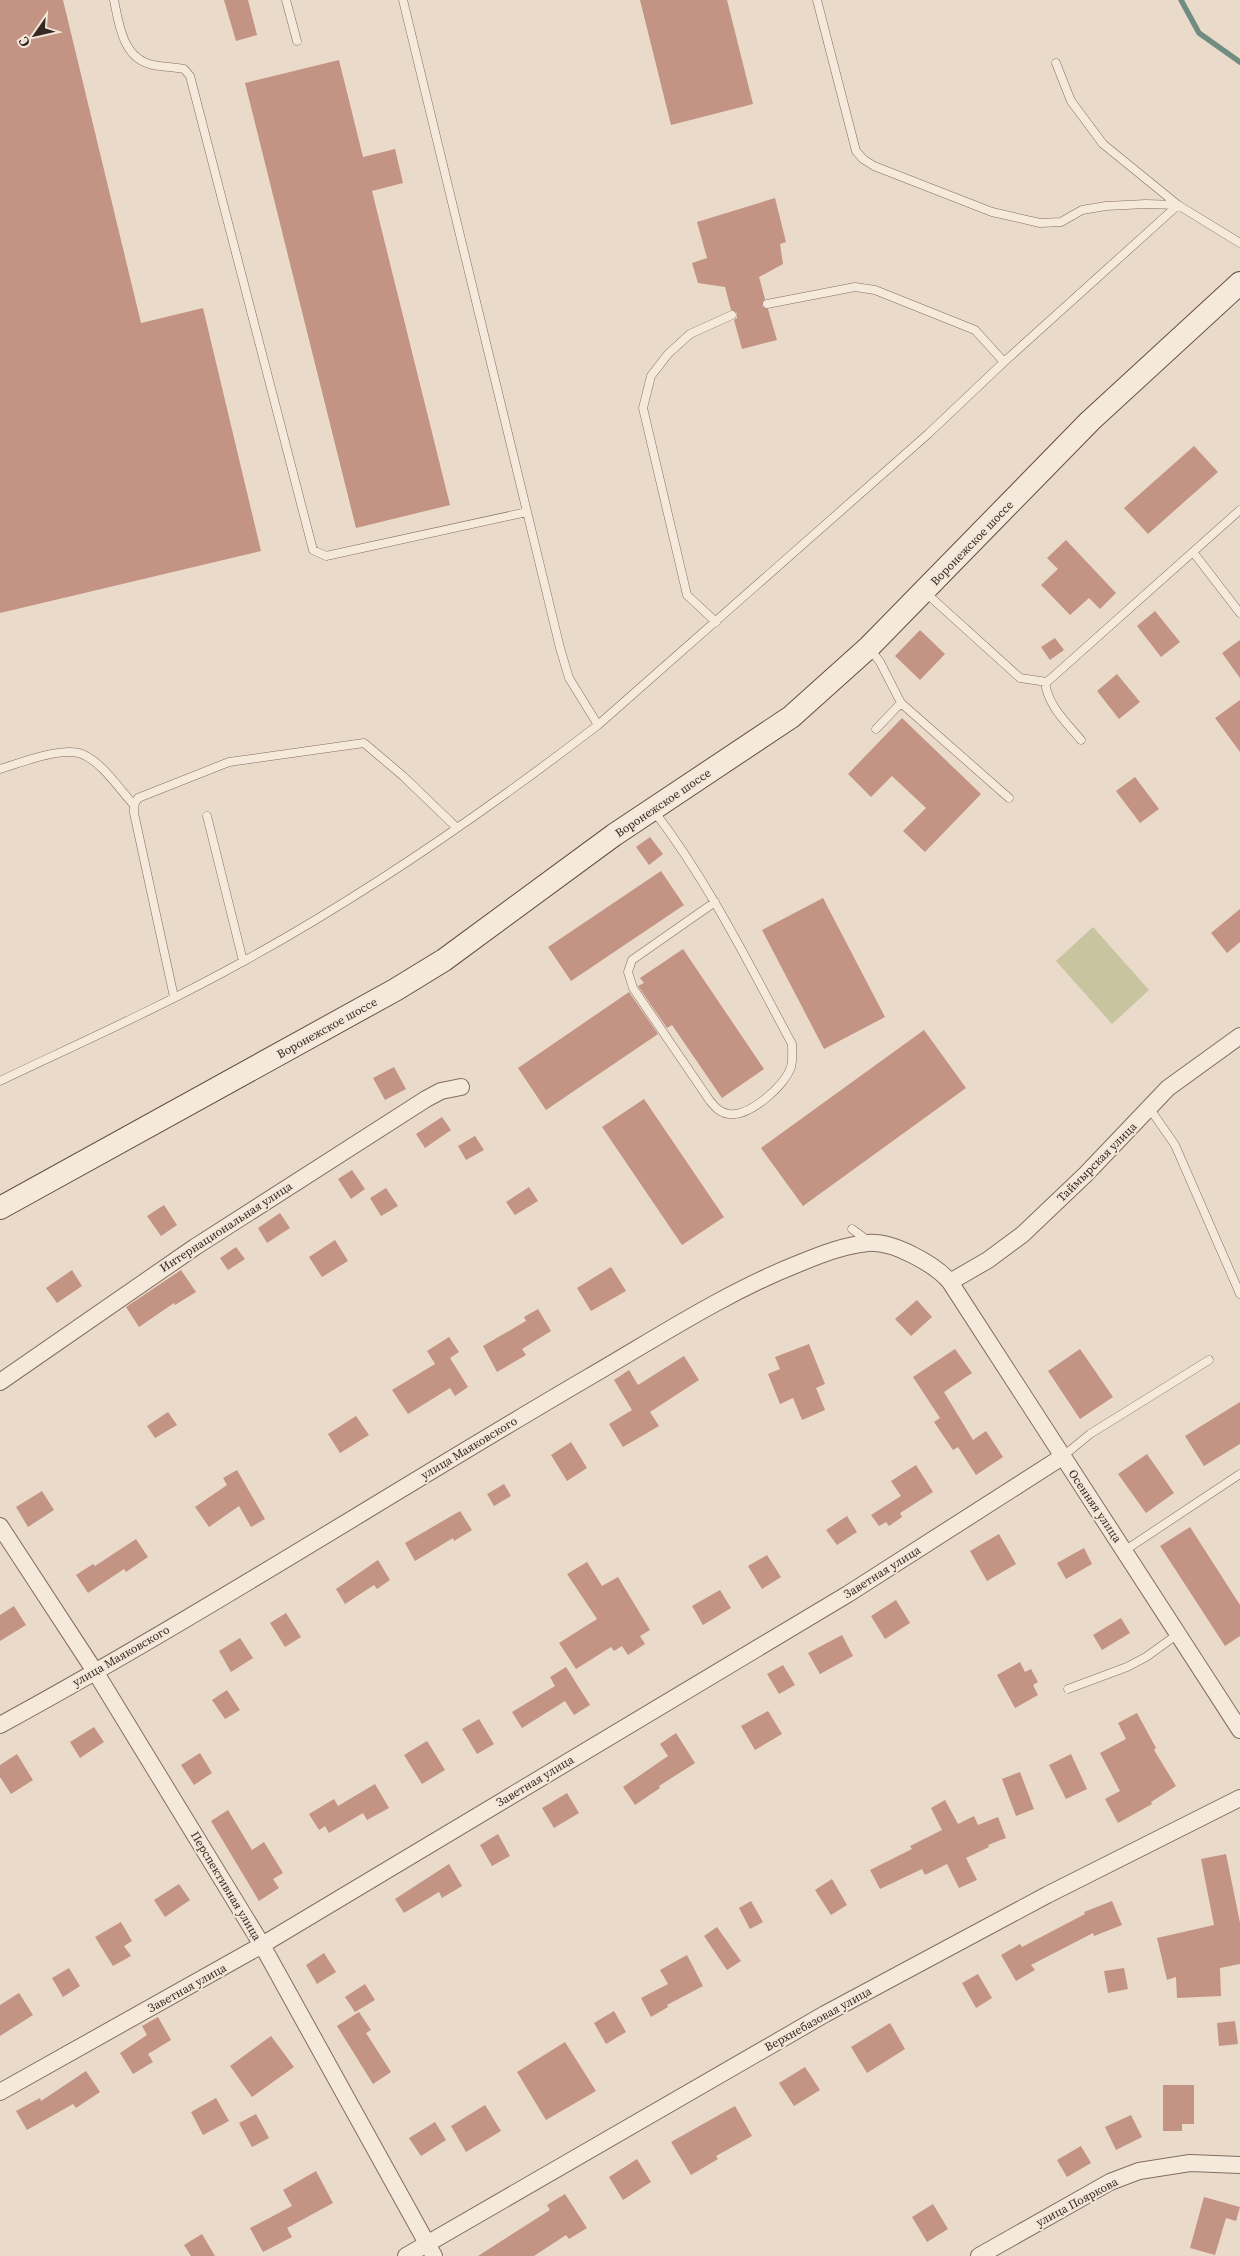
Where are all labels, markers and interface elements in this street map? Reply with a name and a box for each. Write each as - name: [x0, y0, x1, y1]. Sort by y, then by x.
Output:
- north arrow: [10, 10, 60, 60]
- text: С: [13, 33, 35, 51]
- street label: Воронежское шоссе: [927, 497, 1017, 589]
- street label: Воронежское шоссе: [612, 765, 714, 841]
- street label: Воронежское шоссе: [274, 994, 380, 1062]
- street label: Таймырская улица: [1054, 1118, 1141, 1205]
- street label: Интернациональная улица: [157, 1178, 296, 1276]
- street label: улица Маяковского: [418, 1413, 520, 1483]
- street label: Осенняя улица: [1065, 1466, 1126, 1546]
- street label: Заветная улица: [840, 1541, 924, 1602]
- street label: улица Маяковского: [70, 1621, 173, 1690]
- street label: Заветная улица: [493, 1751, 578, 1811]
- street label: Перспективная улица: [187, 1828, 265, 1944]
- street label: Заветная улица: [145, 1959, 230, 2016]
- street label: Верхнебазовая улица: [762, 1983, 875, 2055]
- street label: улица Пояркова: [1033, 2173, 1122, 2230]

